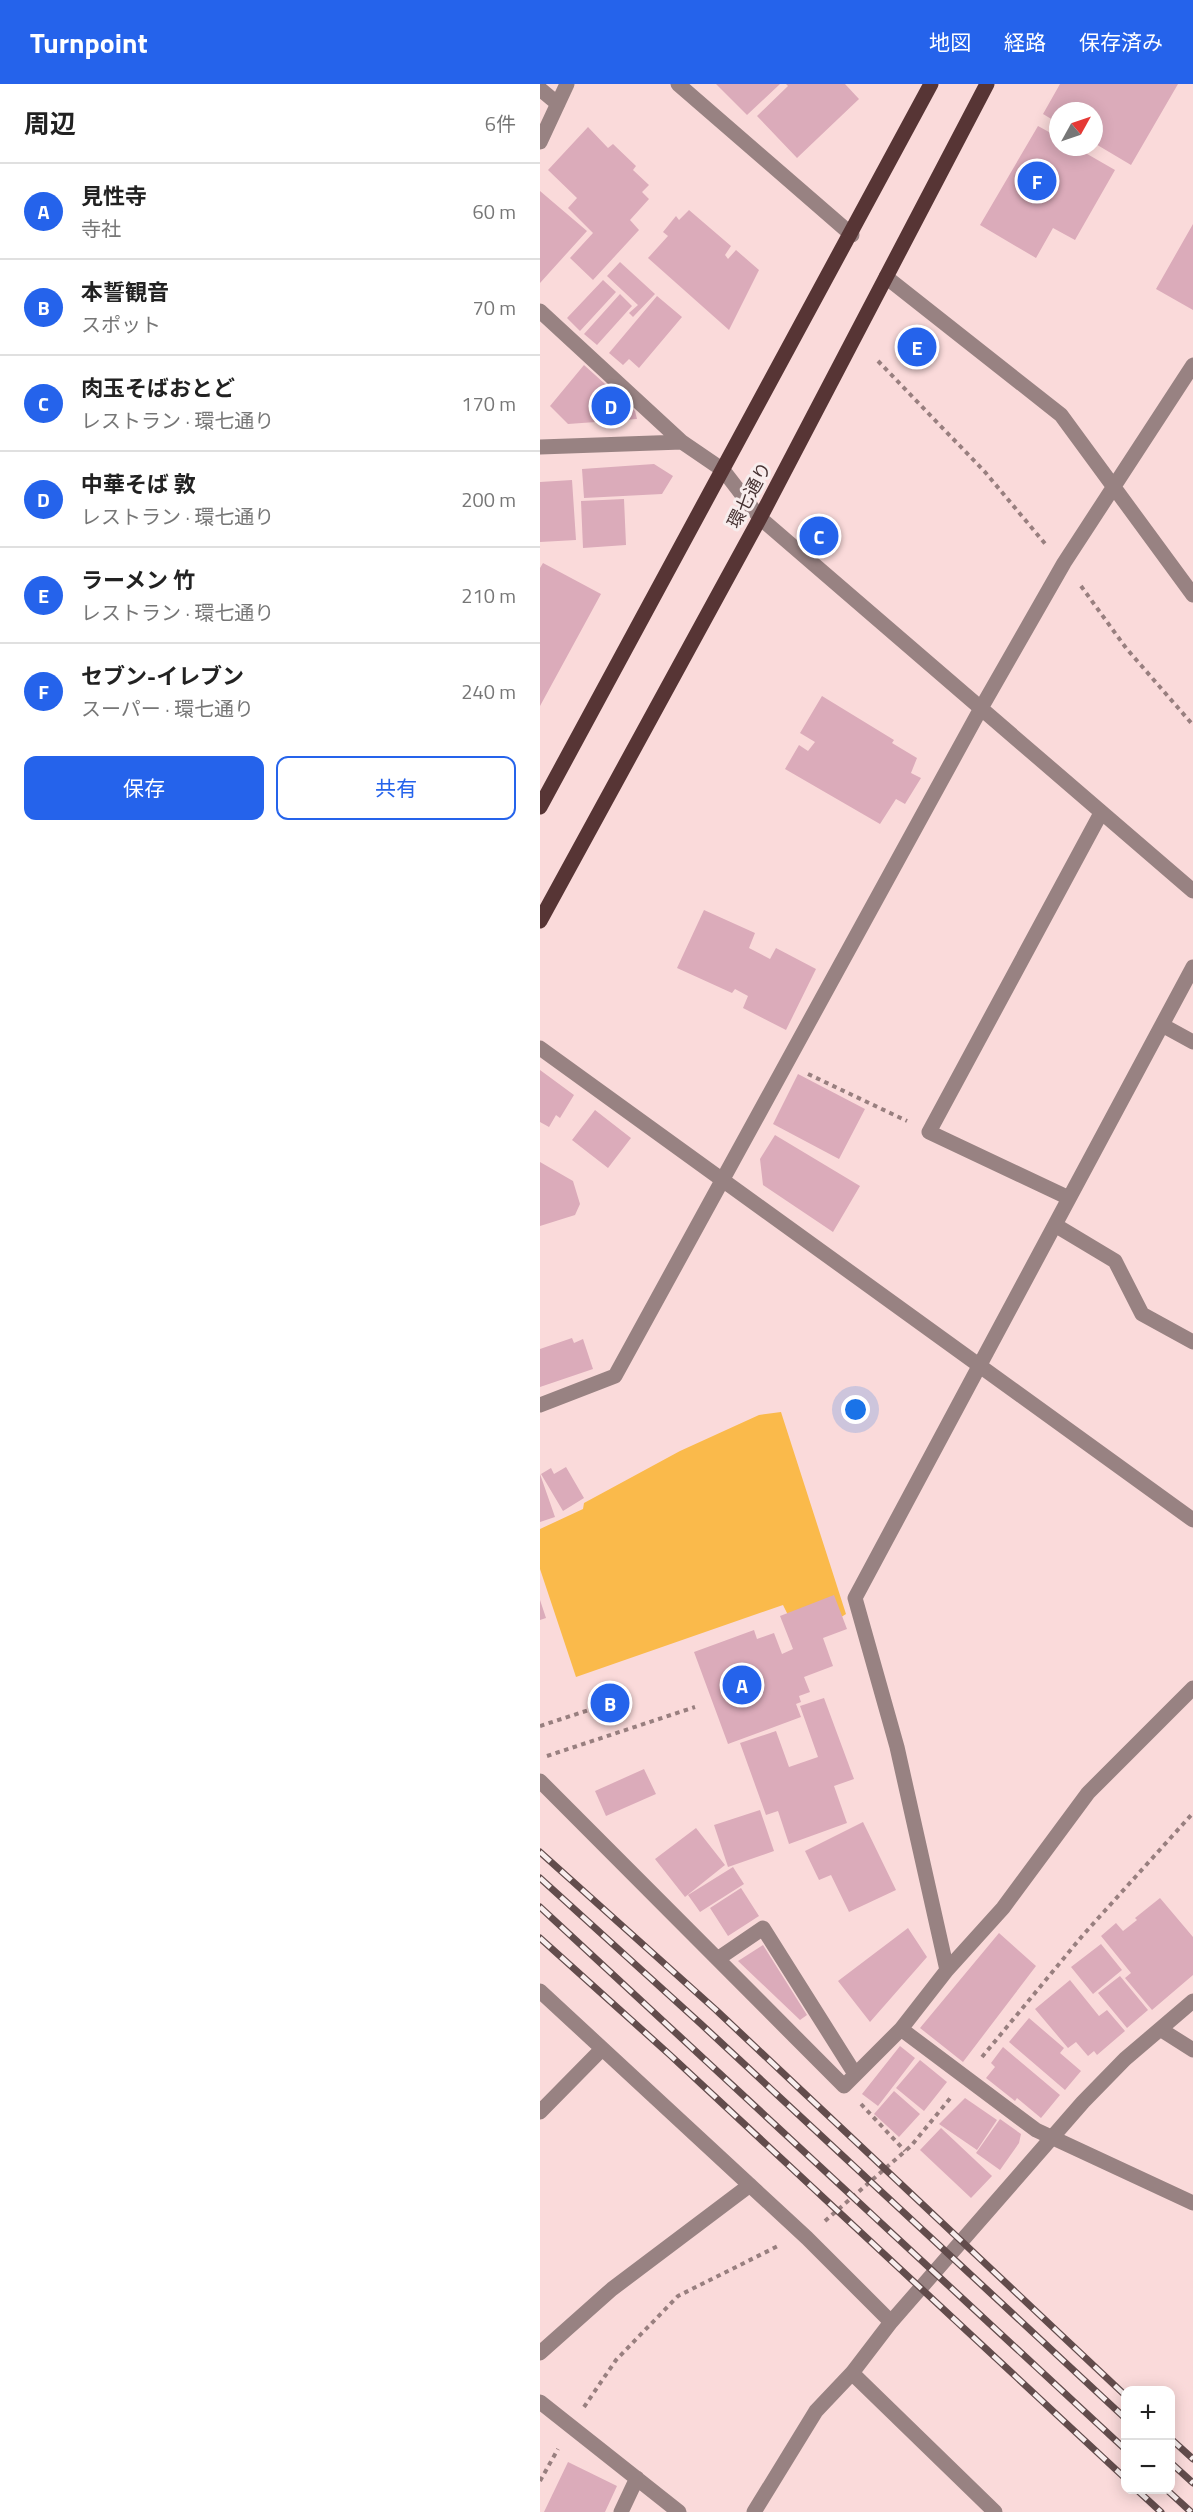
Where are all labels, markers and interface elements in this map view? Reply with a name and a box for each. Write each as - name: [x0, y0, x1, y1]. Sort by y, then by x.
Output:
- text: Turnpoint: [30, 21, 148, 64]
- text: 地図: [929, 26, 971, 58]
- text: 経路: [1004, 26, 1046, 58]
- text: 保存済み: [1079, 26, 1163, 58]
- north arrow: [1049, 102, 1103, 156]
- text: 周辺: [24, 104, 76, 143]
- text: 6件: [485, 108, 516, 139]
- pin: F: [1018, 158, 1056, 204]
- text: 見性寺: [81, 179, 147, 213]
- text: A: [37, 196, 50, 227]
- text: 60 m: [472, 196, 516, 227]
- text: 寺社: [81, 213, 121, 244]
- text: 本誓観音: [81, 275, 169, 309]
- text: B: [37, 292, 50, 323]
- text: 70 m: [472, 292, 516, 323]
- text: スポット: [81, 309, 161, 340]
- pin: E: [898, 324, 937, 370]
- text: 肉玉そばおとど: [81, 371, 235, 405]
- pin: D: [592, 384, 630, 428]
- text: C: [38, 388, 49, 419]
- text: 170 m: [461, 388, 516, 419]
- text: レストラン · 環七通り: [81, 405, 274, 436]
- street label: 環七通り: [720, 457, 778, 533]
- text: 中華そば 敦: [81, 467, 196, 501]
- text: D: [37, 484, 50, 515]
- text: 200 m: [461, 484, 516, 515]
- text: レストラン · 環七通り: [81, 501, 274, 532]
- pin: C: [800, 514, 838, 558]
- text: ラーメン 竹: [81, 563, 195, 597]
- text: E: [38, 580, 49, 611]
- text: 210 m: [461, 580, 516, 611]
- text: レストラン · 環七通り: [81, 597, 274, 628]
- text: セブン-イレブン: [81, 659, 244, 693]
- text: F: [38, 676, 49, 707]
- text: 240 m: [461, 676, 516, 707]
- text: スーパー · 環七通り: [81, 693, 254, 724]
- button: 保存: [24, 756, 264, 820]
- button: 共有: [276, 756, 516, 820]
- your location: [841, 1395, 870, 1424]
- pin: A: [722, 1662, 762, 1708]
- pin: B: [590, 1680, 630, 1726]
- map controls: [1121, 2386, 1175, 2494]
- button: +: [1121, 2386, 1175, 2440]
- button: −: [1121, 2440, 1175, 2494]

